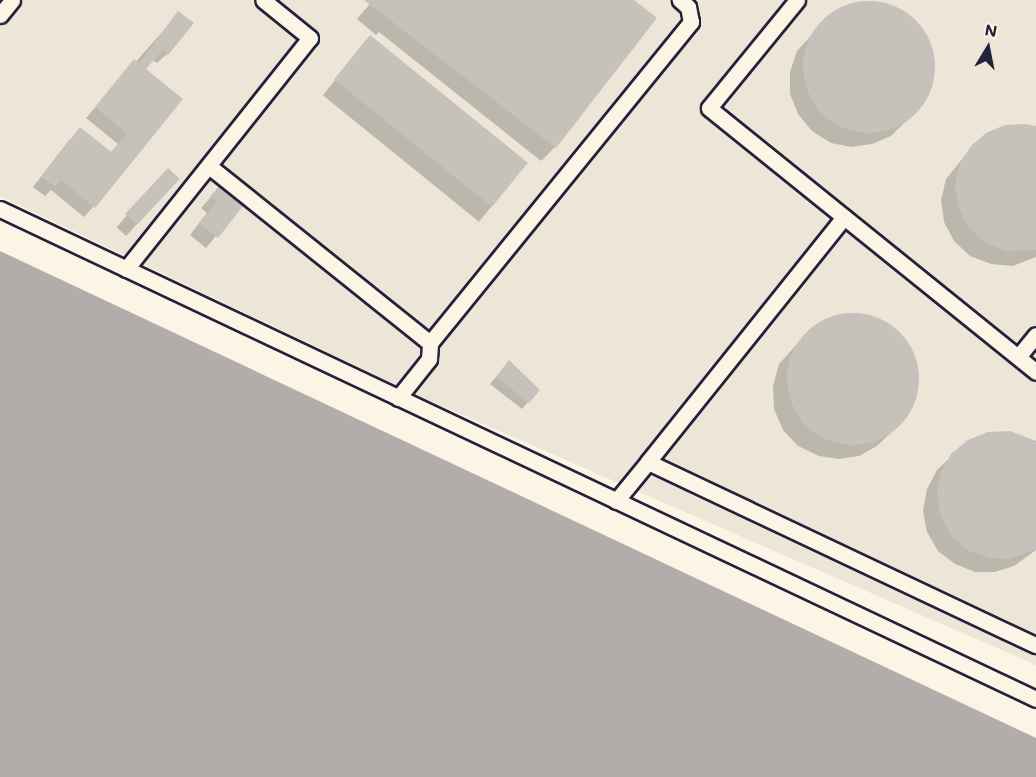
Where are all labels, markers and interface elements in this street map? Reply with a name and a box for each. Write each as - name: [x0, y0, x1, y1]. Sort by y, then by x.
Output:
- north arrow: [958, 18, 1018, 78]
- text: N: [983, 18, 999, 41]

